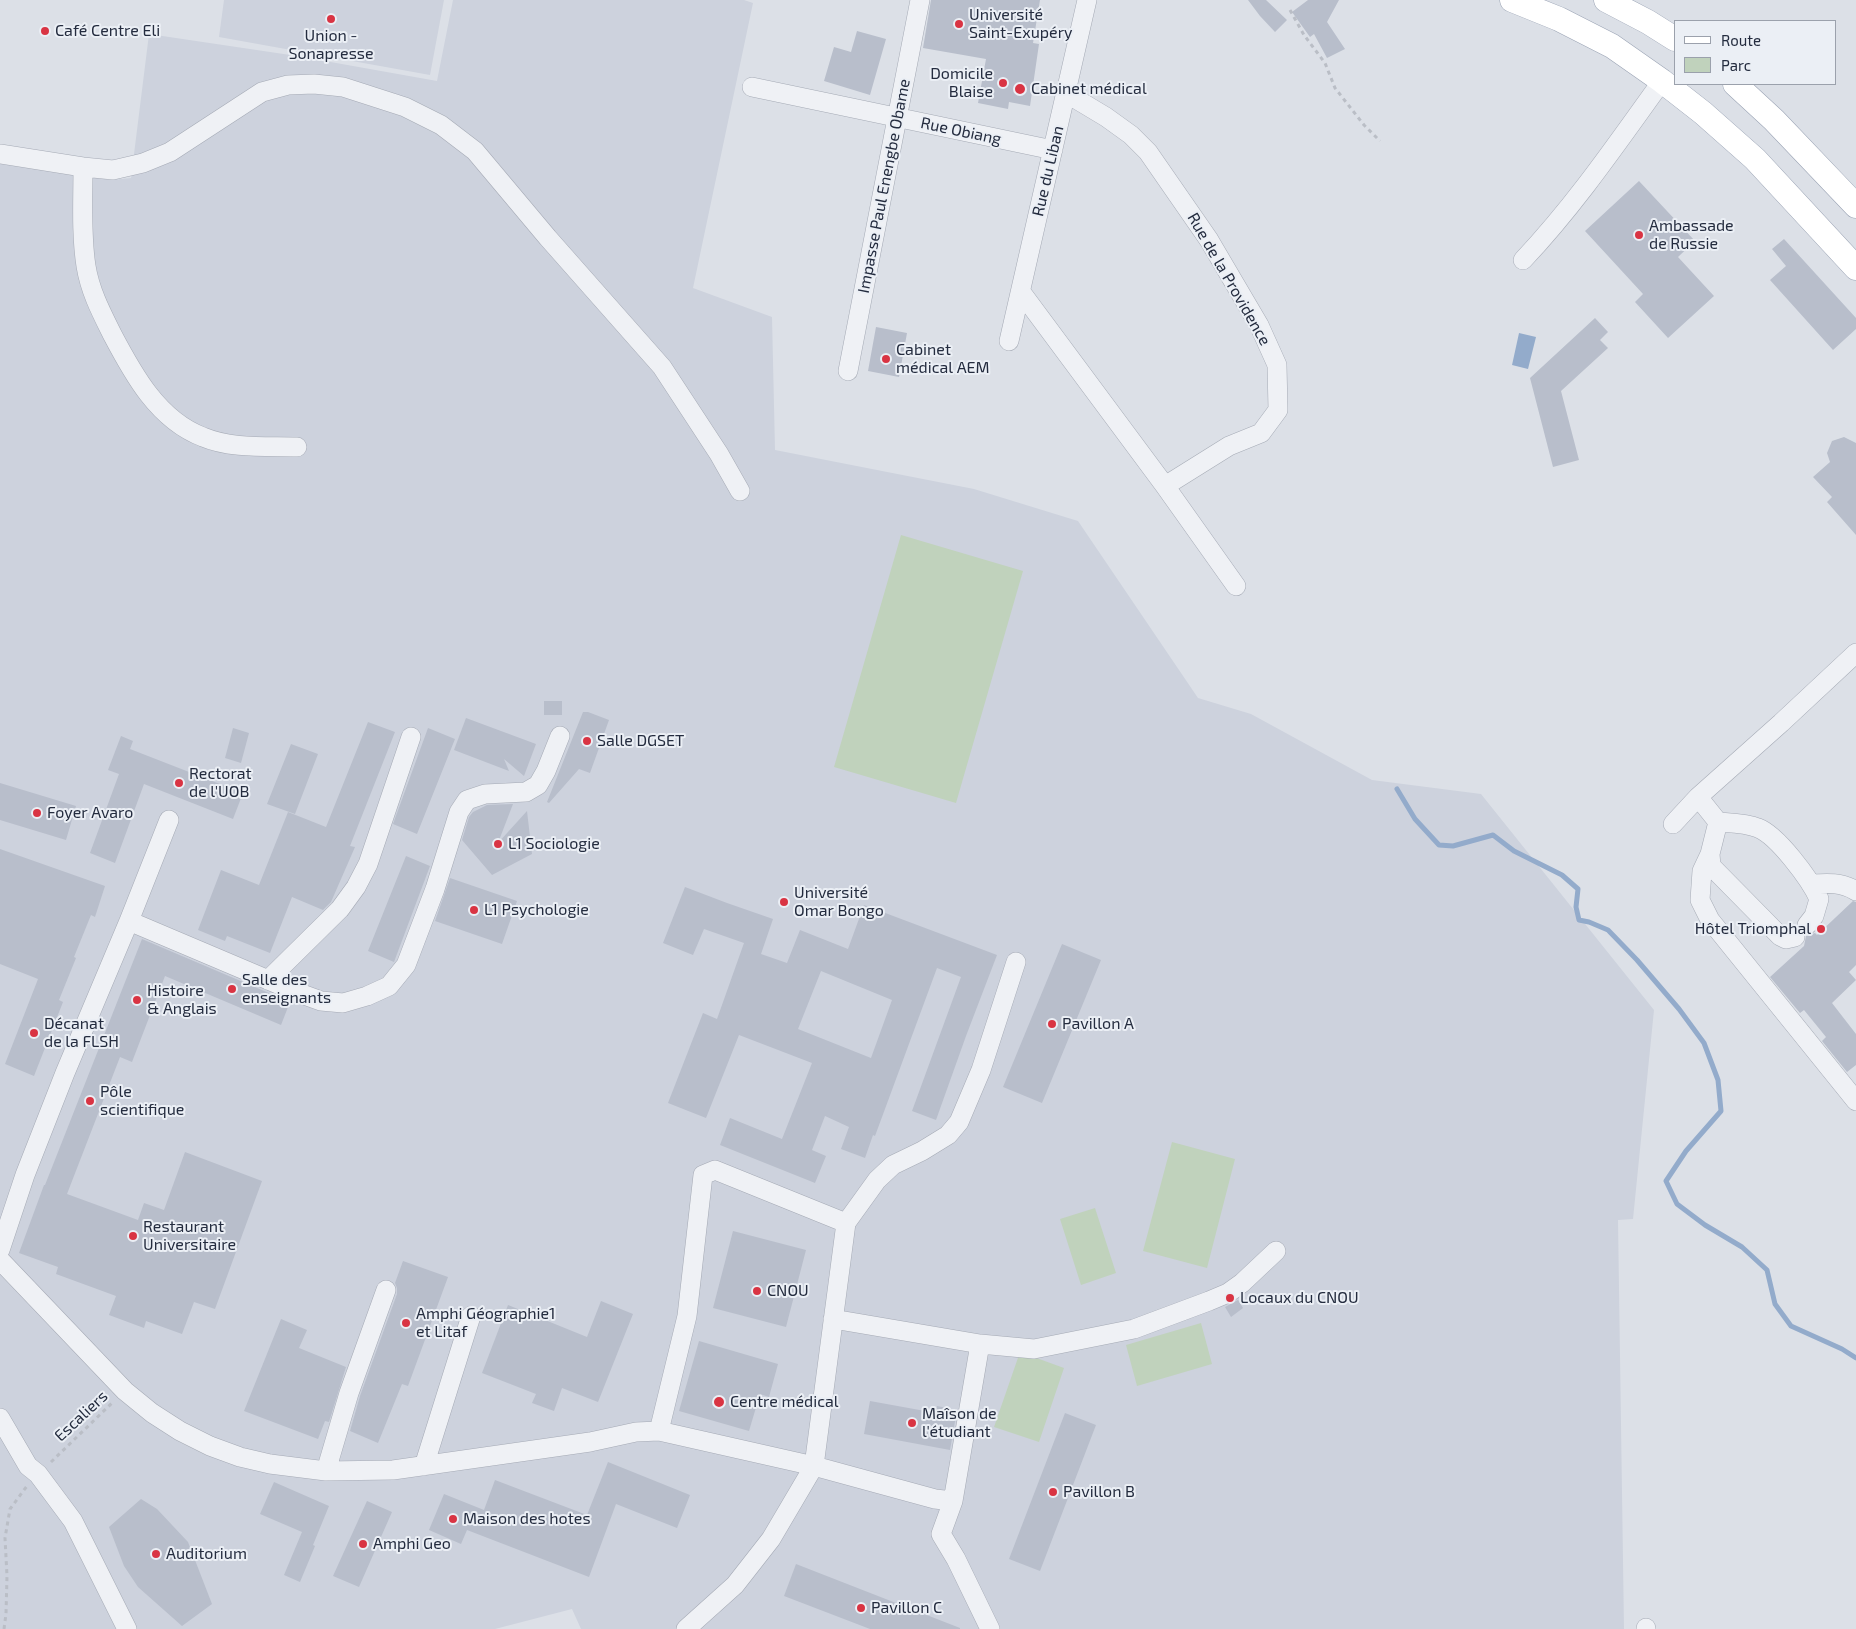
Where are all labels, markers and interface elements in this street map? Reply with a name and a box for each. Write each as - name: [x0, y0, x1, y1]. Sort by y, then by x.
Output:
- place label: Université Saint-Exupéry: [969, 5, 1073, 43]
- marker: Union - Sonapresse: [325, 13, 337, 25]
- marker: Université Saint-Exupéry: [953, 18, 965, 30]
- legend: [1674, 20, 1836, 85]
- place label: Café Centre Eli: [55, 21, 160, 41]
- marker: Café Centre Eli: [39, 25, 51, 37]
- place label: Union - Sonapresse: [288, 26, 374, 64]
- text: Route: [1721, 31, 1761, 49]
- text: Parc: [1721, 56, 1751, 74]
- place label: Domicile Blaise: [930, 64, 993, 102]
- street label: Impasse Paul Enengbe Obame: [854, 77, 914, 295]
- marker: Domicile Blaise: [997, 77, 1009, 89]
- place label: Cabinet médical: [1031, 79, 1147, 99]
- marker: Cabinet médical: [1013, 82, 1027, 96]
- street label: Rue Obiang: [919, 113, 1003, 149]
- street label: Rue du Liban: [1028, 124, 1068, 218]
- street label: Rue de la Providence: [1183, 209, 1275, 349]
- place label: Ambassade de Russie: [1649, 216, 1734, 254]
- marker: Ambassade de Russie: [1633, 229, 1645, 241]
- place label: Cabinet médical AEM: [896, 340, 990, 378]
- marker: Cabinet médical AEM: [880, 353, 892, 365]
- place label: Salle DGSET: [597, 731, 684, 751]
- marker: Salle DGSET: [581, 735, 593, 747]
- place label: Rectorat de l'UOB: [189, 764, 252, 802]
- marker: Rectorat de l'UOB: [173, 777, 185, 789]
- place label: Foyer Avaro: [47, 803, 133, 823]
- marker: Foyer Avaro: [31, 807, 43, 819]
- place label: L1 Sociologie: [508, 834, 600, 854]
- marker: L1 Sociologie: [492, 838, 504, 850]
- place label: Université Omar Bongo: [794, 883, 884, 921]
- marker: Université Omar Bongo: [778, 896, 790, 908]
- place label: L1 Psychologie: [484, 900, 589, 920]
- marker: L1 Psychologie: [468, 904, 480, 916]
- place label: Hôtel Triomphal: [1695, 919, 1811, 939]
- marker: Hôtel Triomphal: [1815, 923, 1827, 935]
- place label: Salle des enseignants: [242, 970, 331, 1008]
- place label: Histoire & Anglais: [147, 981, 217, 1019]
- marker: Salle des enseignants: [226, 983, 238, 995]
- marker: Histoire & Anglais: [131, 994, 143, 1006]
- place label: Décanat de la FLSH: [44, 1014, 119, 1052]
- place label: Pavillon A: [1062, 1014, 1134, 1034]
- marker: Pavillon A: [1046, 1018, 1058, 1030]
- marker: Décanat de la FLSH: [28, 1027, 40, 1039]
- place label: Pôle scientifique: [100, 1082, 184, 1120]
- marker: Pôle scientifique: [84, 1095, 96, 1107]
- place label: Restaurant Universitaire: [143, 1217, 236, 1255]
- marker: Restaurant Universitaire: [127, 1230, 139, 1242]
- place label: CNOU: [767, 1281, 809, 1301]
- marker: CNOU: [751, 1285, 763, 1297]
- place label: Locaux du CNOU: [1240, 1288, 1359, 1308]
- marker: Locaux du CNOU: [1224, 1292, 1236, 1304]
- place label: Amphi Géographie1 et Litaf: [416, 1304, 555, 1342]
- marker: Amphi Géographie1 et Litaf: [400, 1317, 412, 1329]
- street label: Escaliers: [50, 1387, 112, 1445]
- place label: Centre médical: [730, 1392, 839, 1412]
- marker: Centre médical: [712, 1395, 726, 1409]
- place label: Maîson de l'étudiant: [922, 1404, 997, 1442]
- marker: Maîson de l'étudiant: [906, 1417, 918, 1429]
- place label: Pavillon B: [1063, 1482, 1135, 1502]
- marker: Pavillon B: [1047, 1486, 1059, 1498]
- place label: Maison des hotes: [463, 1509, 591, 1529]
- marker: Maison des hotes: [447, 1513, 459, 1525]
- place label: Amphi Geo: [373, 1534, 451, 1554]
- marker: Amphi Geo: [357, 1538, 369, 1550]
- place label: Auditorium: [166, 1544, 247, 1564]
- marker: Auditorium: [150, 1548, 162, 1560]
- place label: Pavillon C: [871, 1598, 942, 1618]
- marker: Pavillon C: [855, 1602, 867, 1614]

